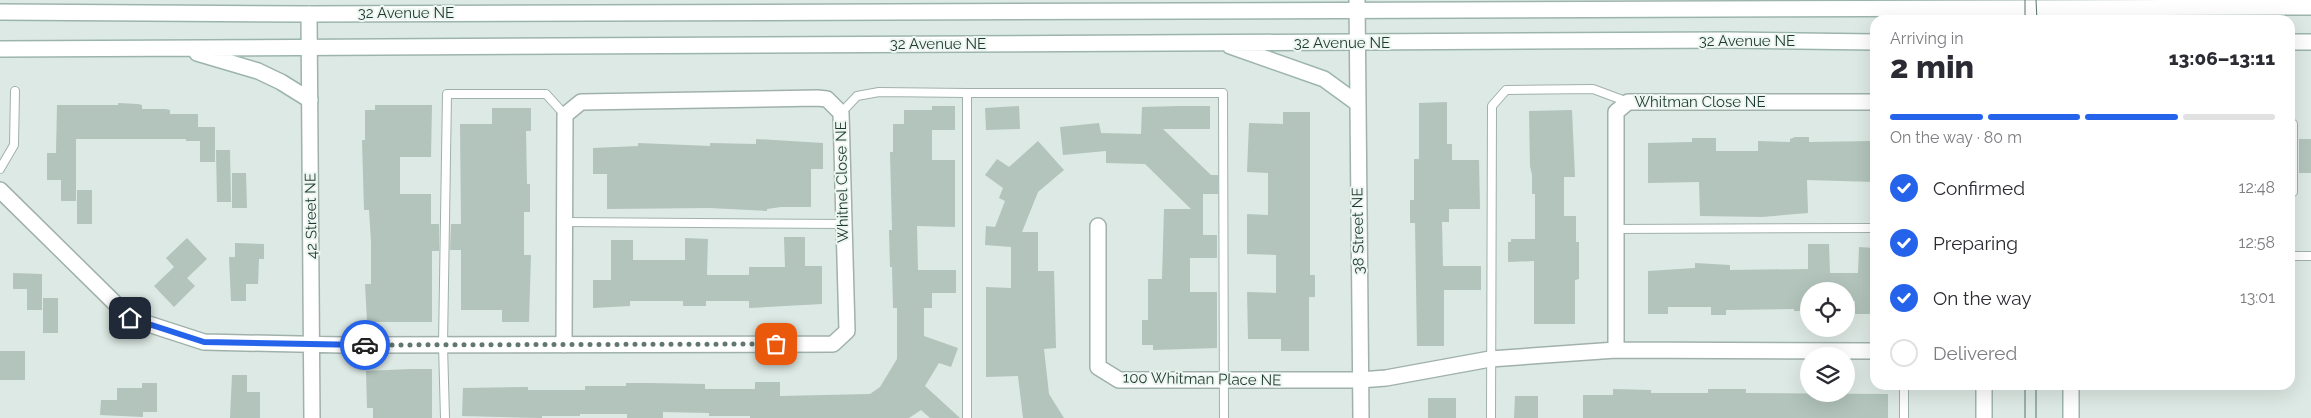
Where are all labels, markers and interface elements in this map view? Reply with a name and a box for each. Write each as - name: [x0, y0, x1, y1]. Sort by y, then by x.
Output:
- street label: 32 Avenue NE: [358, 4, 454, 22]
- text: Arriving in: [1890, 29, 1964, 48]
- street label: 32 Avenue NE: [1699, 32, 1795, 50]
- street label: 32 Avenue NE: [1294, 34, 1390, 52]
- street label: 32 Avenue NE: [890, 35, 986, 53]
- text: 13:06–13:11: [2169, 47, 2275, 69]
- text: 2 min: [1890, 48, 1974, 85]
- street label: Whitman Close NE: [1634, 93, 1766, 111]
- street label: Whitnel Close NE: [832, 121, 852, 243]
- text: On the way · 80 m: [1890, 128, 2022, 147]
- street label: 42 Street NE: [301, 173, 321, 259]
- icon: check: [1890, 174, 1918, 202]
- text: Confirmed: [1933, 177, 2025, 199]
- text: 12:48: [2239, 178, 2275, 197]
- street label: 38 Street NE: [1348, 187, 1368, 275]
- icon: check: [1890, 229, 1918, 257]
- text: Preparing: [1933, 232, 2018, 254]
- text: 12:58: [2239, 233, 2275, 252]
- map controls: [1800, 282, 1855, 402]
- button: locate: [1800, 282, 1855, 337]
- icon: check: [1890, 284, 1918, 312]
- text: On the way: [1933, 287, 2032, 309]
- text: 13:01: [2240, 288, 2275, 307]
- pin: [109, 297, 151, 339]
- icon: home: [116, 304, 144, 332]
- courier: [340, 320, 390, 370]
- pin: [755, 323, 797, 365]
- icon: bag: [762, 330, 790, 358]
- icon: car: [351, 331, 379, 359]
- text: Delivered: [1933, 342, 2017, 364]
- button: layers: [1800, 347, 1855, 402]
- street label: 100 Whitman Place NE: [1123, 369, 1281, 389]

